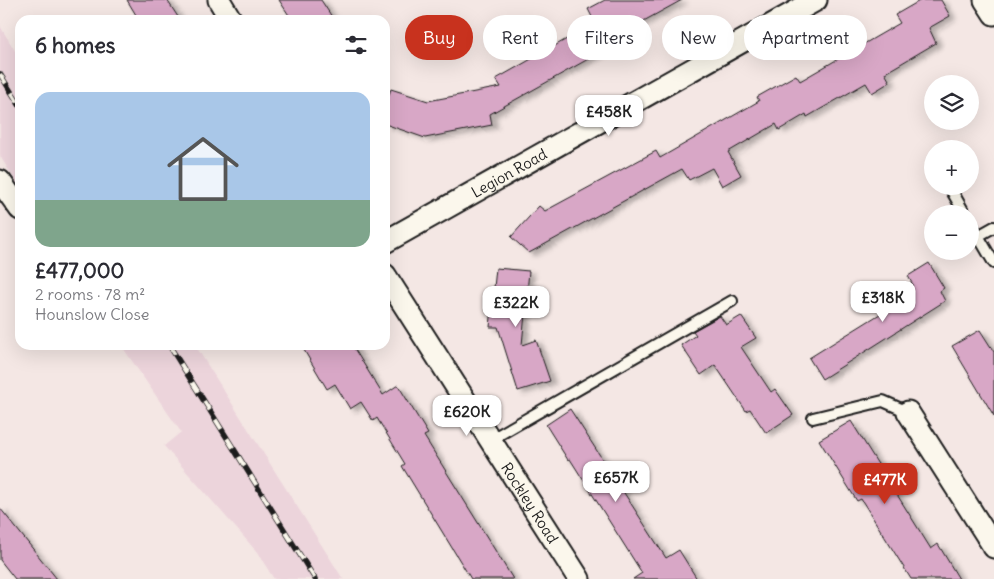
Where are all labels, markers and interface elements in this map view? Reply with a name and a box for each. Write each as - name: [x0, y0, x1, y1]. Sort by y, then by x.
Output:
- chip: Buy: [405, 15, 473, 60]
- chip: Rent: [483, 15, 557, 60]
- chip: Filters: [567, 15, 652, 60]
- chip: New: [662, 15, 734, 60]
- chip: Apartment: [744, 15, 867, 60]
- icon: filters: [342, 31, 370, 59]
- text: 6 homes: [35, 32, 115, 59]
- map controls: [924, 75, 979, 260]
- button: layers: [924, 75, 979, 130]
- pin: £458K: [574, 94, 644, 137]
- text: £458K: [586, 101, 632, 121]
- icon: home: [158, 124, 248, 214]
- button: +: [924, 140, 979, 195]
- street label: Legion Road: [468, 144, 550, 201]
- button: −: [924, 205, 979, 260]
- text: £477,000: [35, 257, 124, 284]
- pin: £318K: [848, 280, 918, 323]
- text: 2 rooms · 78 m²: [35, 284, 145, 304]
- pin: £322K: [481, 286, 551, 328]
- text: £318K: [862, 287, 904, 307]
- text: £322K: [493, 292, 539, 312]
- text: Hounslow Close: [35, 304, 149, 324]
- pin: £620K: [432, 394, 502, 437]
- text: £620K: [444, 401, 491, 421]
- street label: Rockley Road: [498, 459, 563, 547]
- pin: £657K: [581, 460, 651, 503]
- pin: £477K: [850, 462, 920, 505]
- text: £657K: [594, 467, 638, 487]
- text: £477K: [863, 469, 907, 489]

